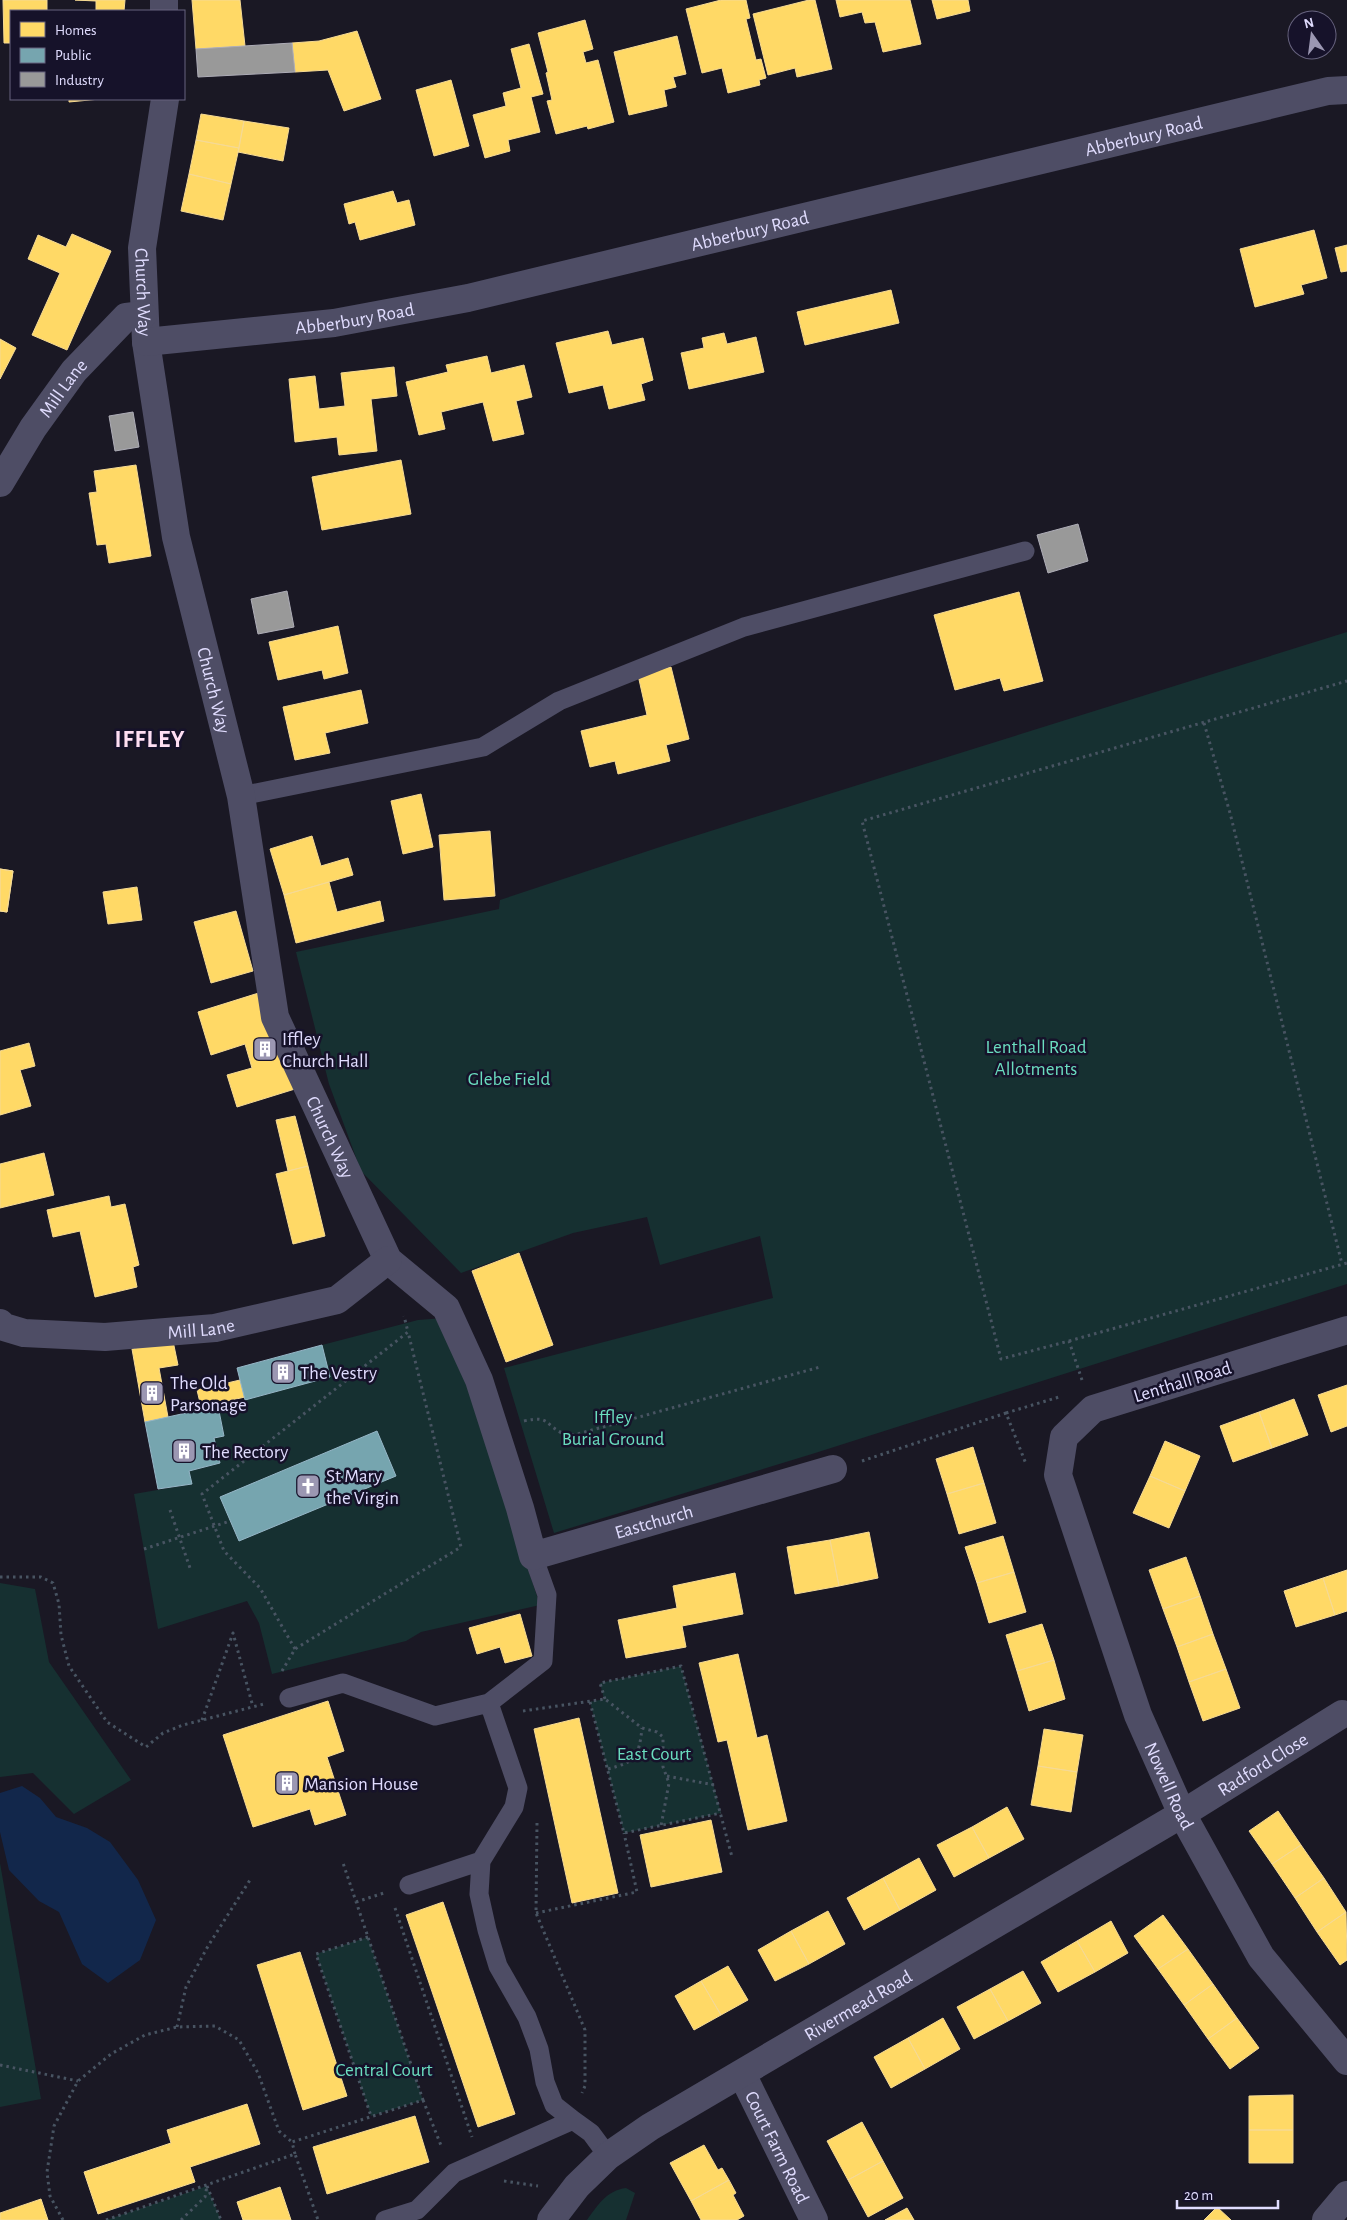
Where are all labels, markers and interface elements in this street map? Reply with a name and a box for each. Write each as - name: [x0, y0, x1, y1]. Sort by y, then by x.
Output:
- legend: [10, 10, 185, 100]
- north arrow: [1287, 10, 1337, 60]
- text: N: [1303, 15, 1316, 31]
- text: Homes: [55, 23, 97, 38]
- text: Public: [55, 48, 91, 63]
- text: Industry: [55, 73, 104, 88]
- street label: Abberbury Road: [1083, 114, 1205, 160]
- street label: Abberbury Road: [689, 208, 811, 255]
- street label: Church Way: [131, 248, 154, 337]
- street label: Abberbury Road: [294, 300, 416, 338]
- street label: Mill Lane: [36, 356, 91, 421]
- street label: Church Way: [193, 645, 233, 736]
- district label: IFFLEY: [115, 728, 185, 752]
- place label: Iffley Church Hall: [282, 1030, 369, 1071]
- building icon: Iffley Church Hall: [252, 1036, 278, 1062]
- park label: Lenthall Road Allotments: [985, 1038, 1087, 1079]
- park label: Glebe Field: [468, 1070, 550, 1089]
- street label: Church Way: [302, 1093, 357, 1182]
- street label: Mill Lane: [167, 1316, 237, 1343]
- building icon: The Vestry: [270, 1359, 296, 1385]
- street label: Lenthall Road: [1131, 1359, 1234, 1406]
- place label: The Vestry: [300, 1364, 377, 1383]
- place label: The Old Parsonage: [170, 1374, 247, 1415]
- building icon: The Old Parsonage: [139, 1380, 165, 1406]
- park label: Iffley Burial Ground: [562, 1408, 664, 1449]
- building icon: The Rectory: [171, 1438, 197, 1464]
- place label: The Rectory: [202, 1443, 288, 1462]
- place label: St Mary the Virgin: [326, 1467, 399, 1508]
- church icon: St Mary the Virgin: [295, 1473, 321, 1499]
- street label: Eastchurch: [613, 1502, 695, 1543]
- street label: Radford Close: [1215, 1730, 1312, 1800]
- street label: Nowell Road: [1140, 1740, 1197, 1833]
- park label: East Court: [617, 1745, 691, 1764]
- building icon: Mansion House: [274, 1770, 300, 1796]
- place label: Mansion House: [304, 1775, 418, 1794]
- street label: Rivermead Road: [801, 1967, 916, 2045]
- park label: Central Court: [335, 2061, 433, 2080]
- street label: Court Farm Road: [741, 2088, 812, 2207]
- scale bar: [1177, 2178, 1278, 2210]
- text: 20 m: [1184, 2188, 1213, 2203]

